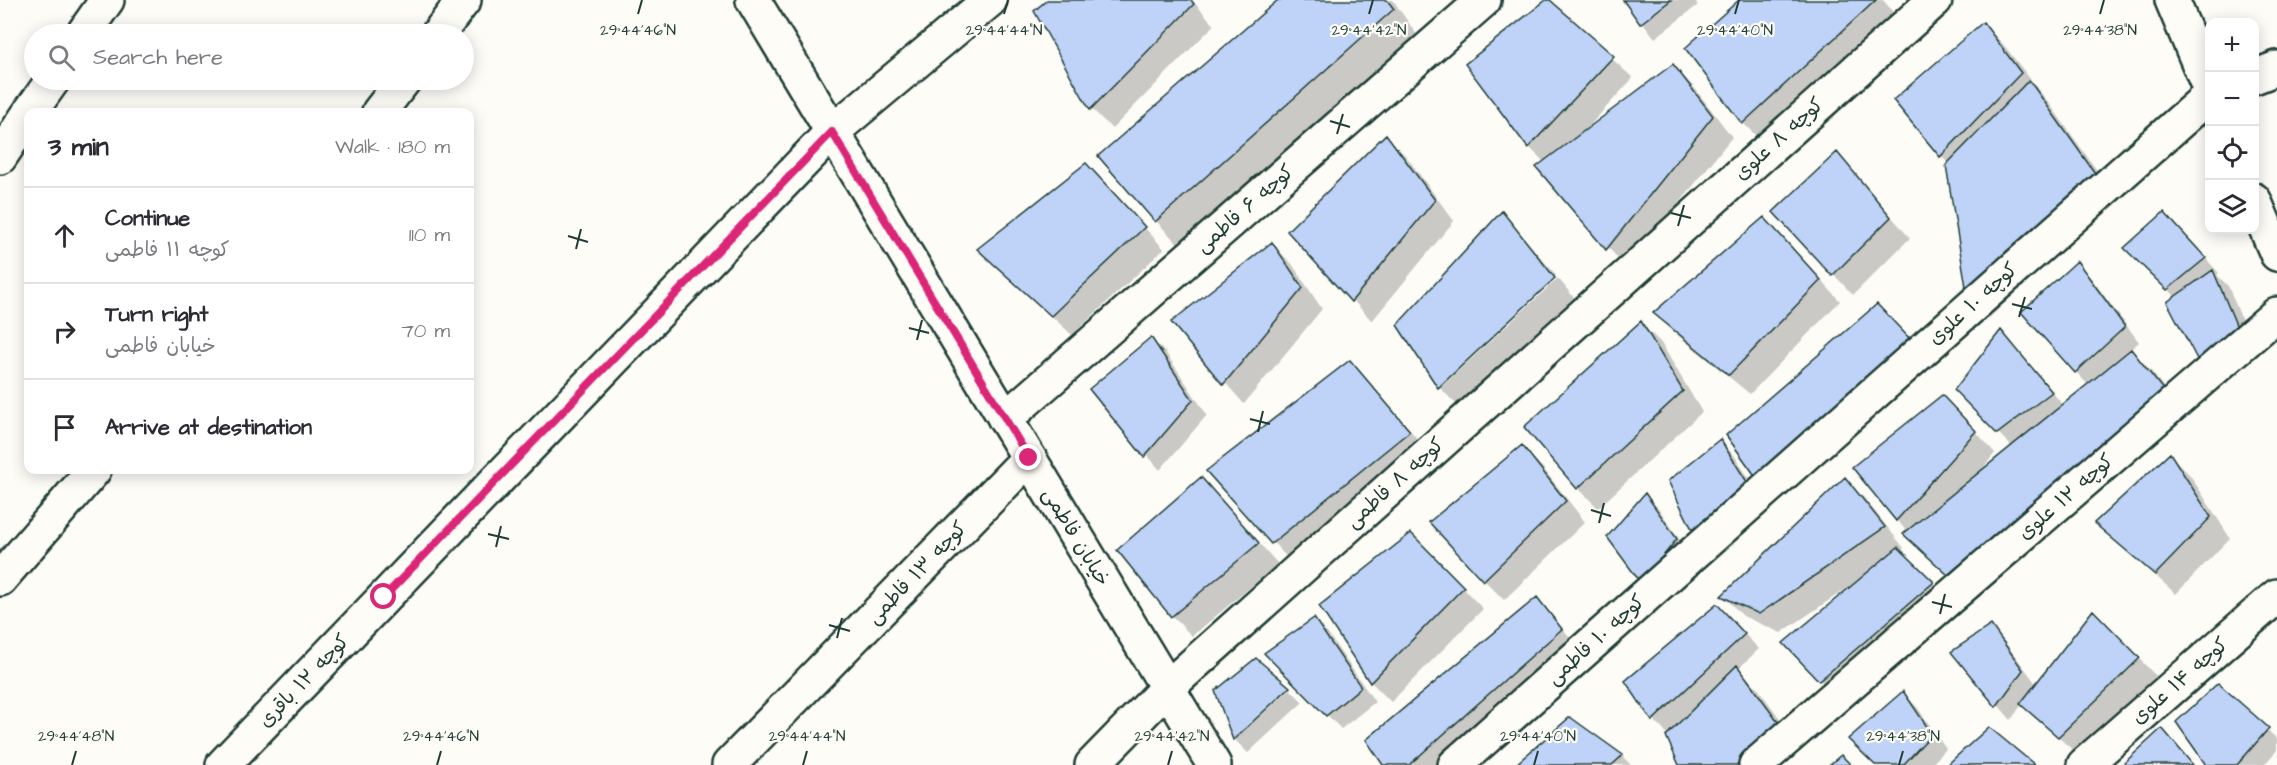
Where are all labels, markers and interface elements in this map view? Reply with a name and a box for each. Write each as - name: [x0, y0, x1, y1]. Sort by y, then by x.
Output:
- map controls: [2205, 18, 2259, 234]
- button: +: [2205, 18, 2259, 72]
- text: 29°44'46"N: [600, 20, 676, 41]
- text: 29°44'44"N: [966, 20, 1042, 41]
- text: 29°44'42"N: [1331, 20, 1407, 41]
- text: 29°44'40"N: [1697, 20, 1773, 41]
- text: 29°44'38"N: [2063, 20, 2137, 41]
- search box: [24, 24, 474, 90]
- icon: search: [45, 41, 78, 74]
- text: Search here: [93, 42, 223, 73]
- button: −: [2205, 72, 2259, 126]
- street label: کوچه ۸ علوی: [1728, 91, 1830, 187]
- button: locate: [2205, 126, 2259, 180]
- text: 3 min: [48, 129, 109, 165]
- text: Walk · 180 m: [335, 133, 450, 161]
- street label: کوچه ۶ فاطمی: [1190, 158, 1300, 260]
- button: layers: [2205, 180, 2259, 234]
- text: Continue: [105, 203, 190, 234]
- icon: ahead: [48, 219, 81, 252]
- text: 110 m: [409, 221, 450, 249]
- text: کوچه ۱۱ فاطمی: [105, 236, 230, 264]
- street label: کوچه ۱۰ علوی: [1922, 256, 2024, 352]
- text: Turn right: [105, 299, 208, 330]
- icon: right: [48, 315, 81, 348]
- text: 70 m: [402, 317, 450, 345]
- text: خیابان فاطمی: [105, 332, 216, 360]
- icon: arrive: [48, 411, 81, 444]
- text: Arrive at destination: [105, 412, 312, 443]
- street label: کوچه ۸ فاطمی: [1340, 431, 1450, 535]
- route end: [1015, 444, 1041, 470]
- street label: کوچه ۱۲ علوی: [2012, 447, 2120, 547]
- street label: خیابان فاطمی: [1035, 482, 1117, 592]
- street label: کوچه ۱۳ فاطمی: [861, 515, 973, 631]
- route start: [370, 583, 396, 609]
- street label: کوچه ۱۰ فاطمی: [1541, 588, 1651, 692]
- street label: کوچه ۱۲ باقری: [252, 628, 356, 734]
- street label: کوچه ۱۴ علوی: [2125, 631, 2235, 731]
- text: 29°44'48"N: [38, 726, 114, 747]
- text: 29°44'46"N: [403, 726, 479, 747]
- text: 29°44'44"N: [769, 726, 845, 747]
- text: 29°44'42"N: [1134, 726, 1210, 747]
- text: 29°44'40"N: [1500, 726, 1576, 747]
- text: 29°44'38"N: [1866, 726, 1940, 747]

